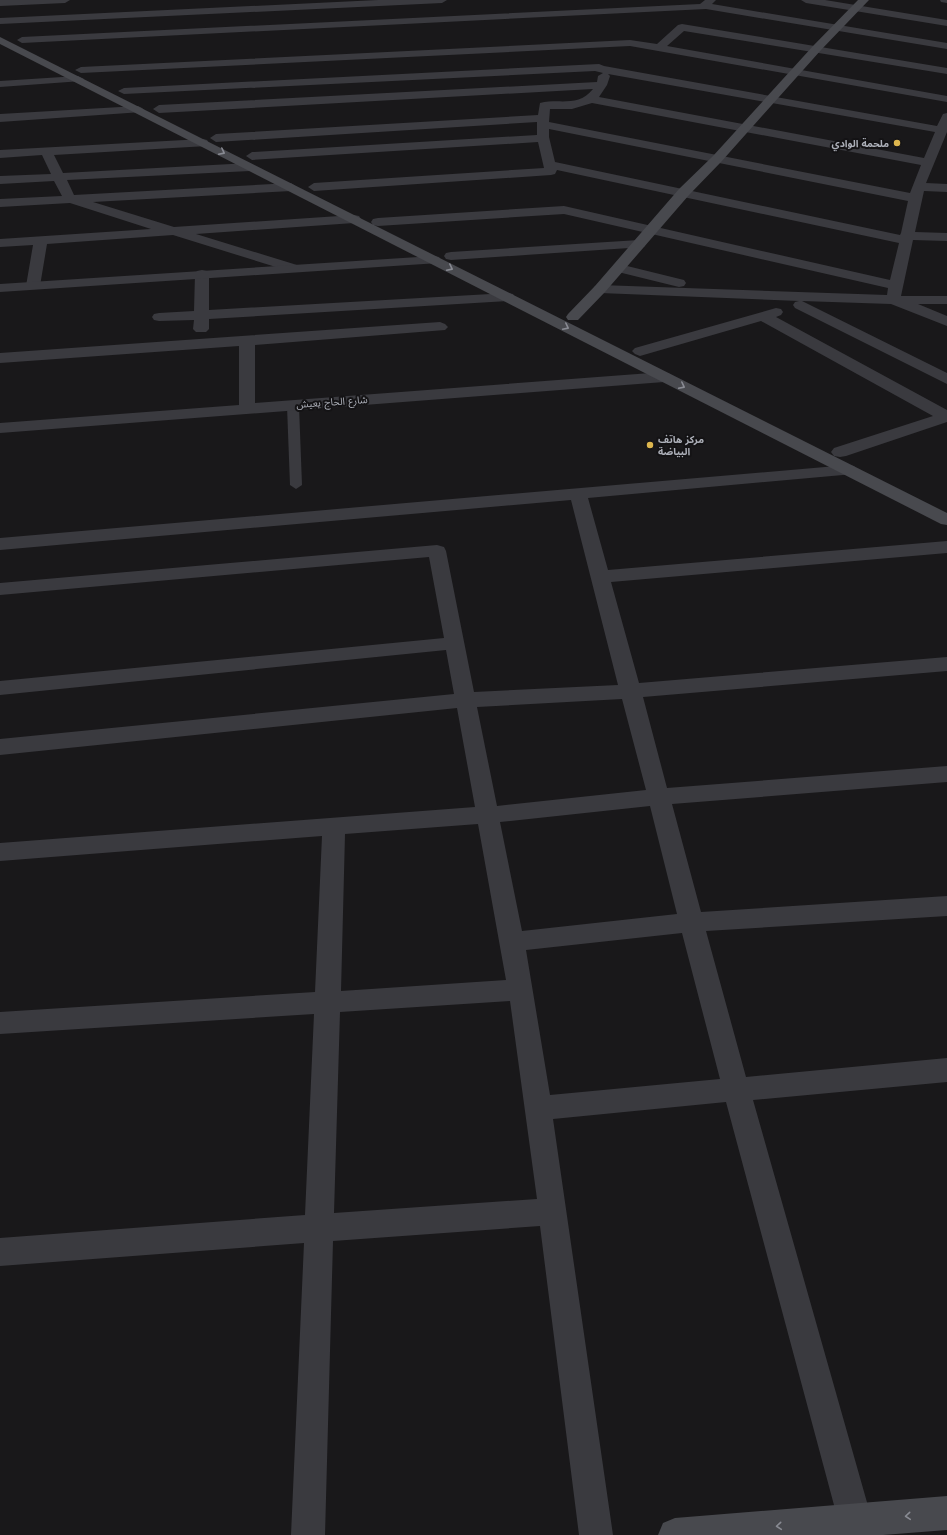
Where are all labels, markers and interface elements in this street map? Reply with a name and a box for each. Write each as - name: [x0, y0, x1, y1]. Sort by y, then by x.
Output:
- place label: ملحمة الوادي: [831, 137, 889, 152]
- marker: ملحمة الوادي: [892, 138, 902, 148]
- one-way arrow: [218, 147, 225, 155]
- one-way arrow: [446, 263, 454, 271]
- one-way arrow: [562, 322, 569, 330]
- one-way arrow: [678, 381, 685, 389]
- street label: شارع الحاج يعيش: [296, 394, 368, 412]
- place label: مركز هاتف البياضة: [658, 434, 704, 458]
- marker: مركز هاتف البياضة: [645, 440, 655, 450]
- one-way arrow: [905, 1511, 911, 1520]
- one-way arrow: [776, 1522, 782, 1531]

